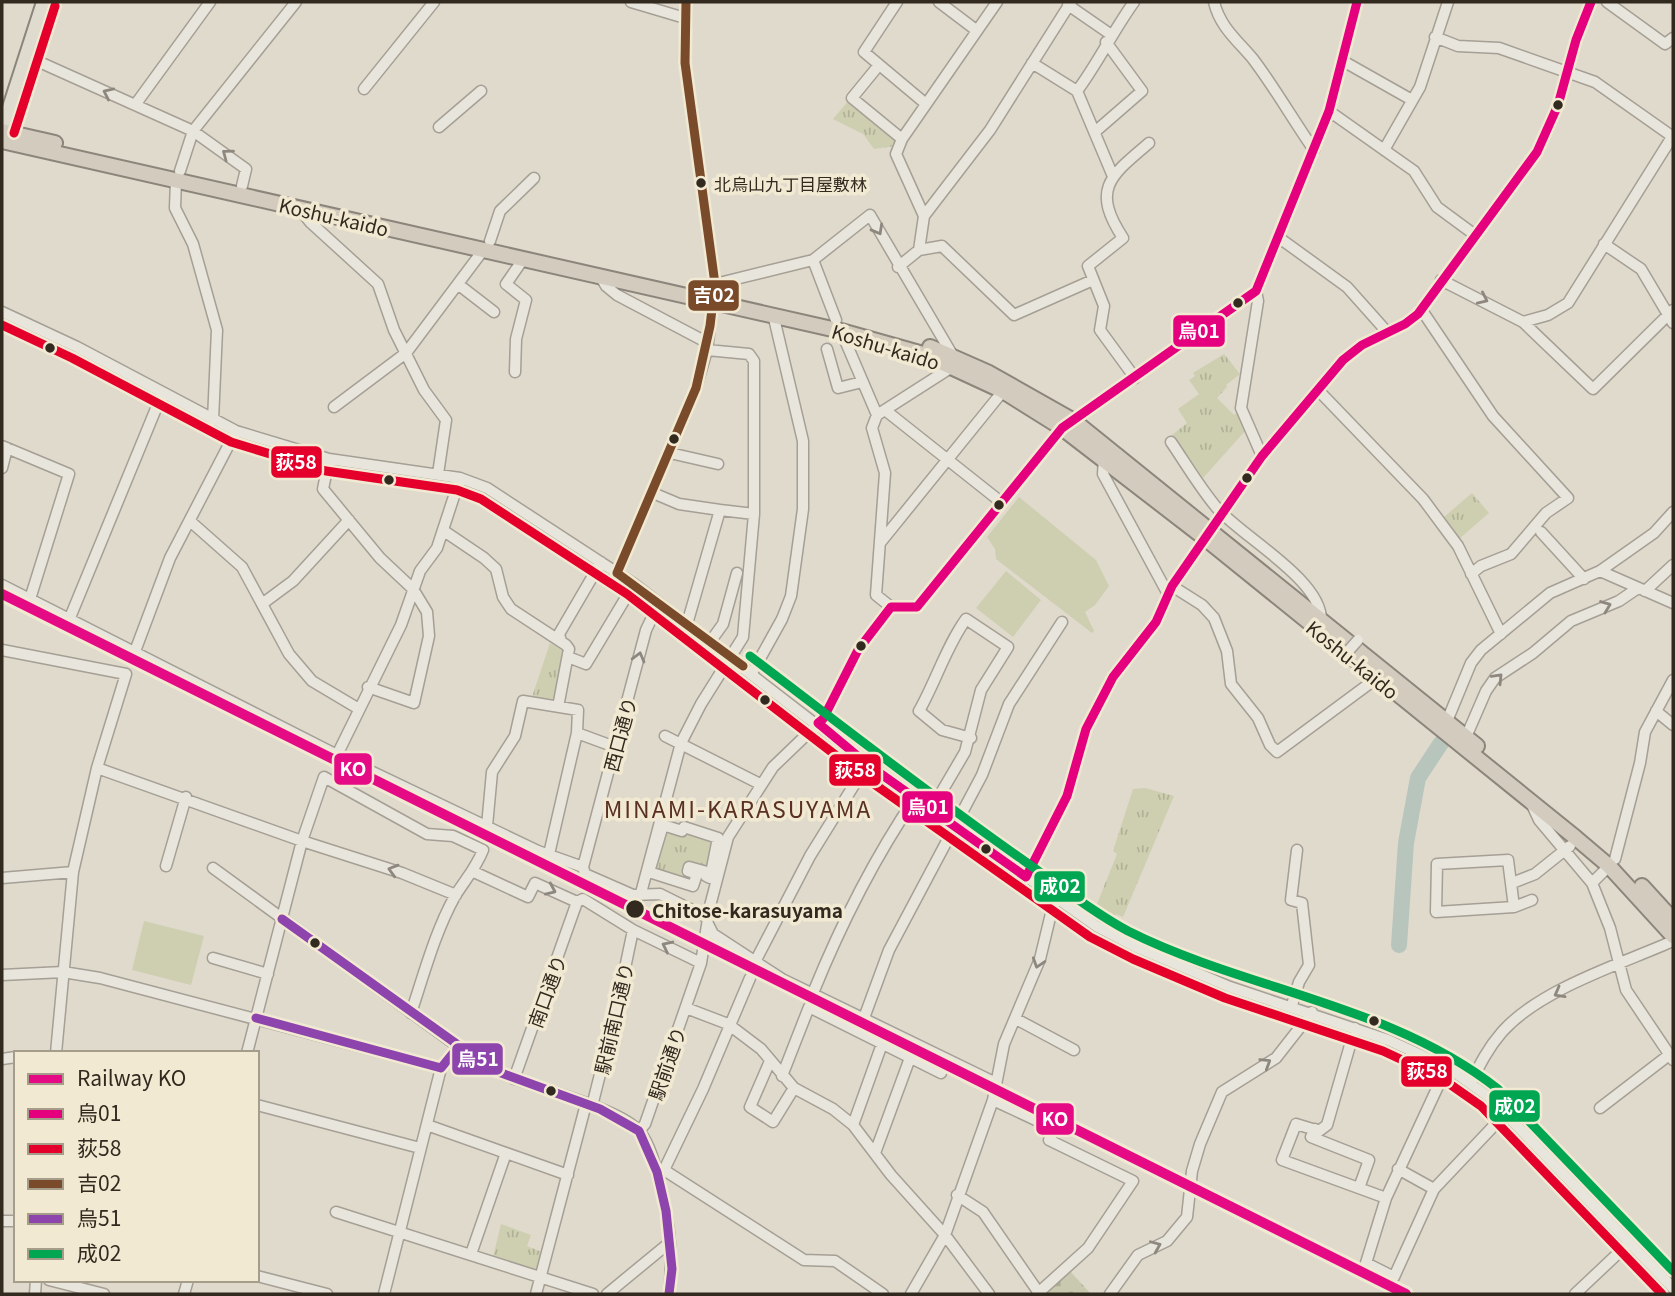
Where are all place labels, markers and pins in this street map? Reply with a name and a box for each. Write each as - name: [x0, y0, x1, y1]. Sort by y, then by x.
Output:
- unlabelled marker: [1551, 98, 1565, 112]
- place label: 北烏山九丁目屋敷林: [714, 171, 867, 196]
- marker: 北烏山九丁目屋敷林: [694, 176, 708, 190]
- unlabelled marker: [1231, 296, 1245, 310]
- unlabelled marker: [43, 341, 57, 355]
- unlabelled marker: [667, 432, 681, 446]
- unlabelled marker: [1240, 471, 1254, 485]
- unlabelled marker: [382, 473, 396, 487]
- unlabelled marker: [992, 498, 1006, 512]
- unlabelled marker: [854, 639, 868, 653]
- unlabelled marker: [758, 693, 772, 707]
- unlabelled marker: [979, 842, 993, 856]
- place label: Chitose-karasuyama: [652, 896, 843, 923]
- marker: Chitose-karasuyama: [624, 898, 646, 920]
- unlabelled marker: [308, 936, 322, 950]
- unlabelled marker: [1367, 1014, 1381, 1028]
- unlabelled marker: [544, 1084, 558, 1098]

